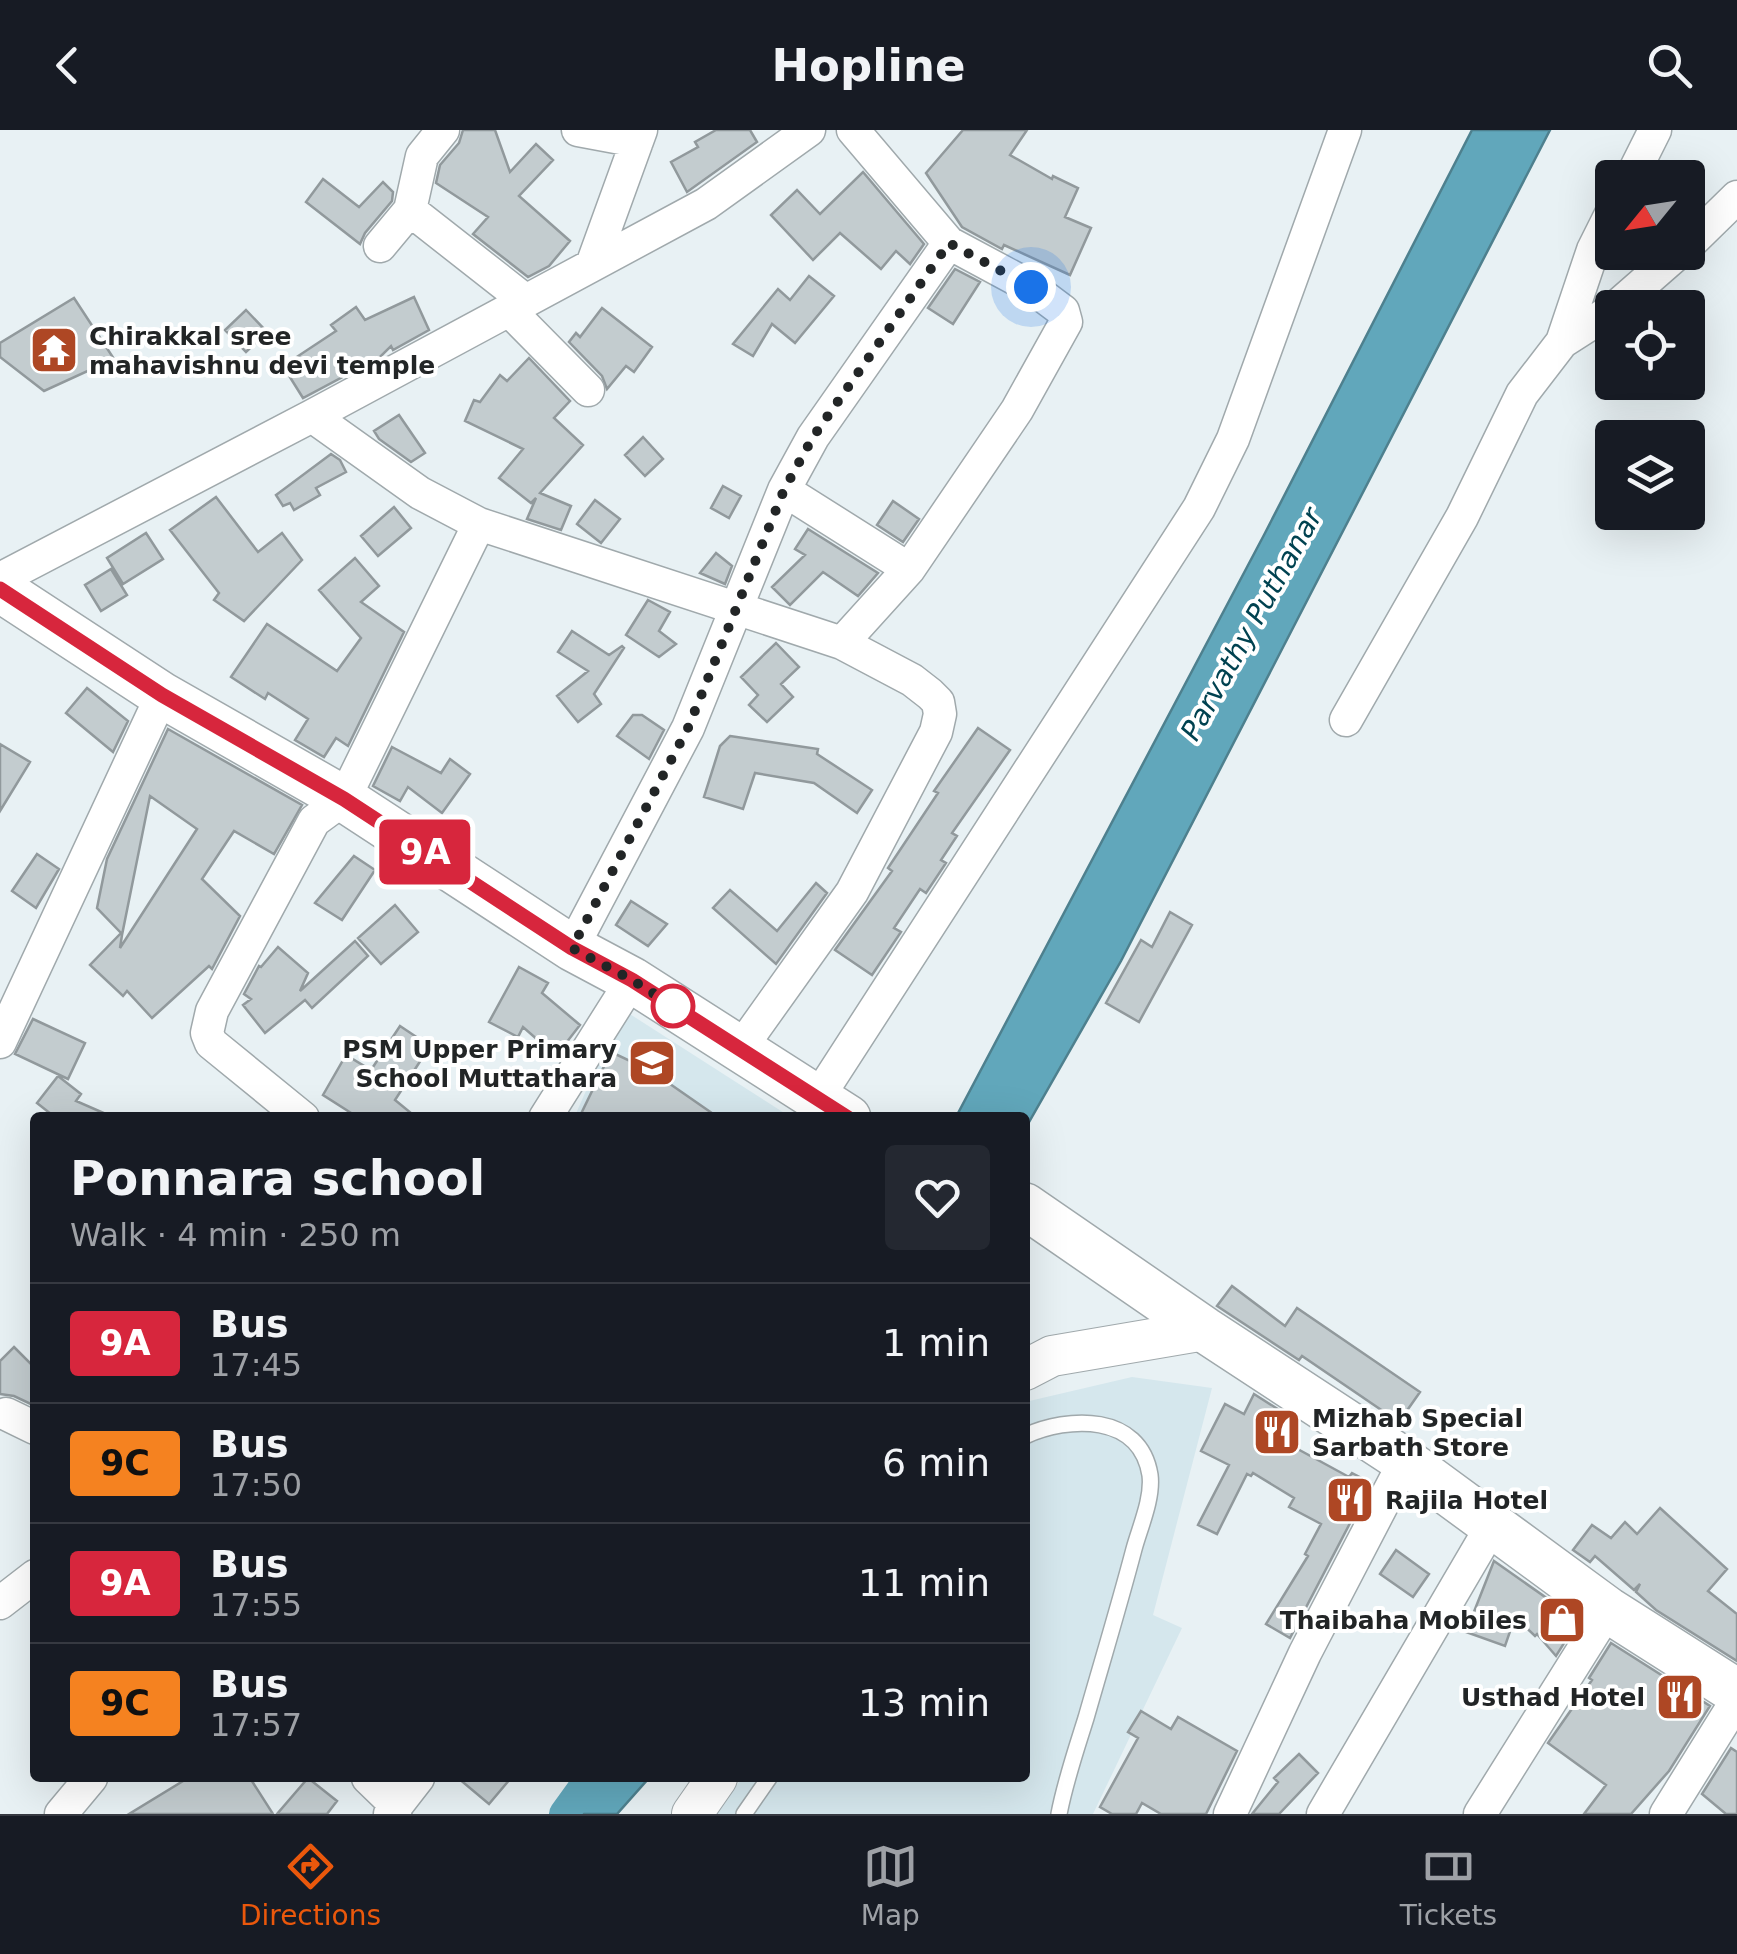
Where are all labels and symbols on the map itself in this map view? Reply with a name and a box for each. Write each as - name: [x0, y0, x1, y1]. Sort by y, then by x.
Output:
- north arrow: [1595, 160, 1705, 270]
- your location: [1006, 262, 1056, 312]
- place label: Chirakkal sree mahavishnu devi temple: [89, 322, 435, 380]
- temple icon: Chirakkal sree mahavishnu devi temple: [28, 324, 80, 376]
- water label: Parvathy Puthanar: [1174, 501, 1330, 746]
- line badge: 9A: [380, 820, 470, 884]
- unlabelled marker: [652, 985, 694, 1027]
- place label: PSM Upper Primary School Muttathara: [342, 1035, 617, 1093]
- school or university icon: PSM Upper Primary School Muttathara: [626, 1037, 678, 1089]
- place label: Mizhab Special Sarbath Store: [1312, 1404, 1523, 1462]
- restaurant icon: Mizhab Special Sarbath Store: [1251, 1406, 1303, 1458]
- restaurant icon: Rajila Hotel: [1324, 1474, 1376, 1526]
- place label: Rajila Hotel: [1385, 1486, 1548, 1515]
- shop icon: Thaibaha Mobiles: [1536, 1594, 1588, 1646]
- place label: Thaibaha Mobiles: [1280, 1606, 1527, 1635]
- restaurant icon: Usthad Hotel: [1654, 1671, 1706, 1723]
- place label: Usthad Hotel: [1461, 1683, 1645, 1712]

